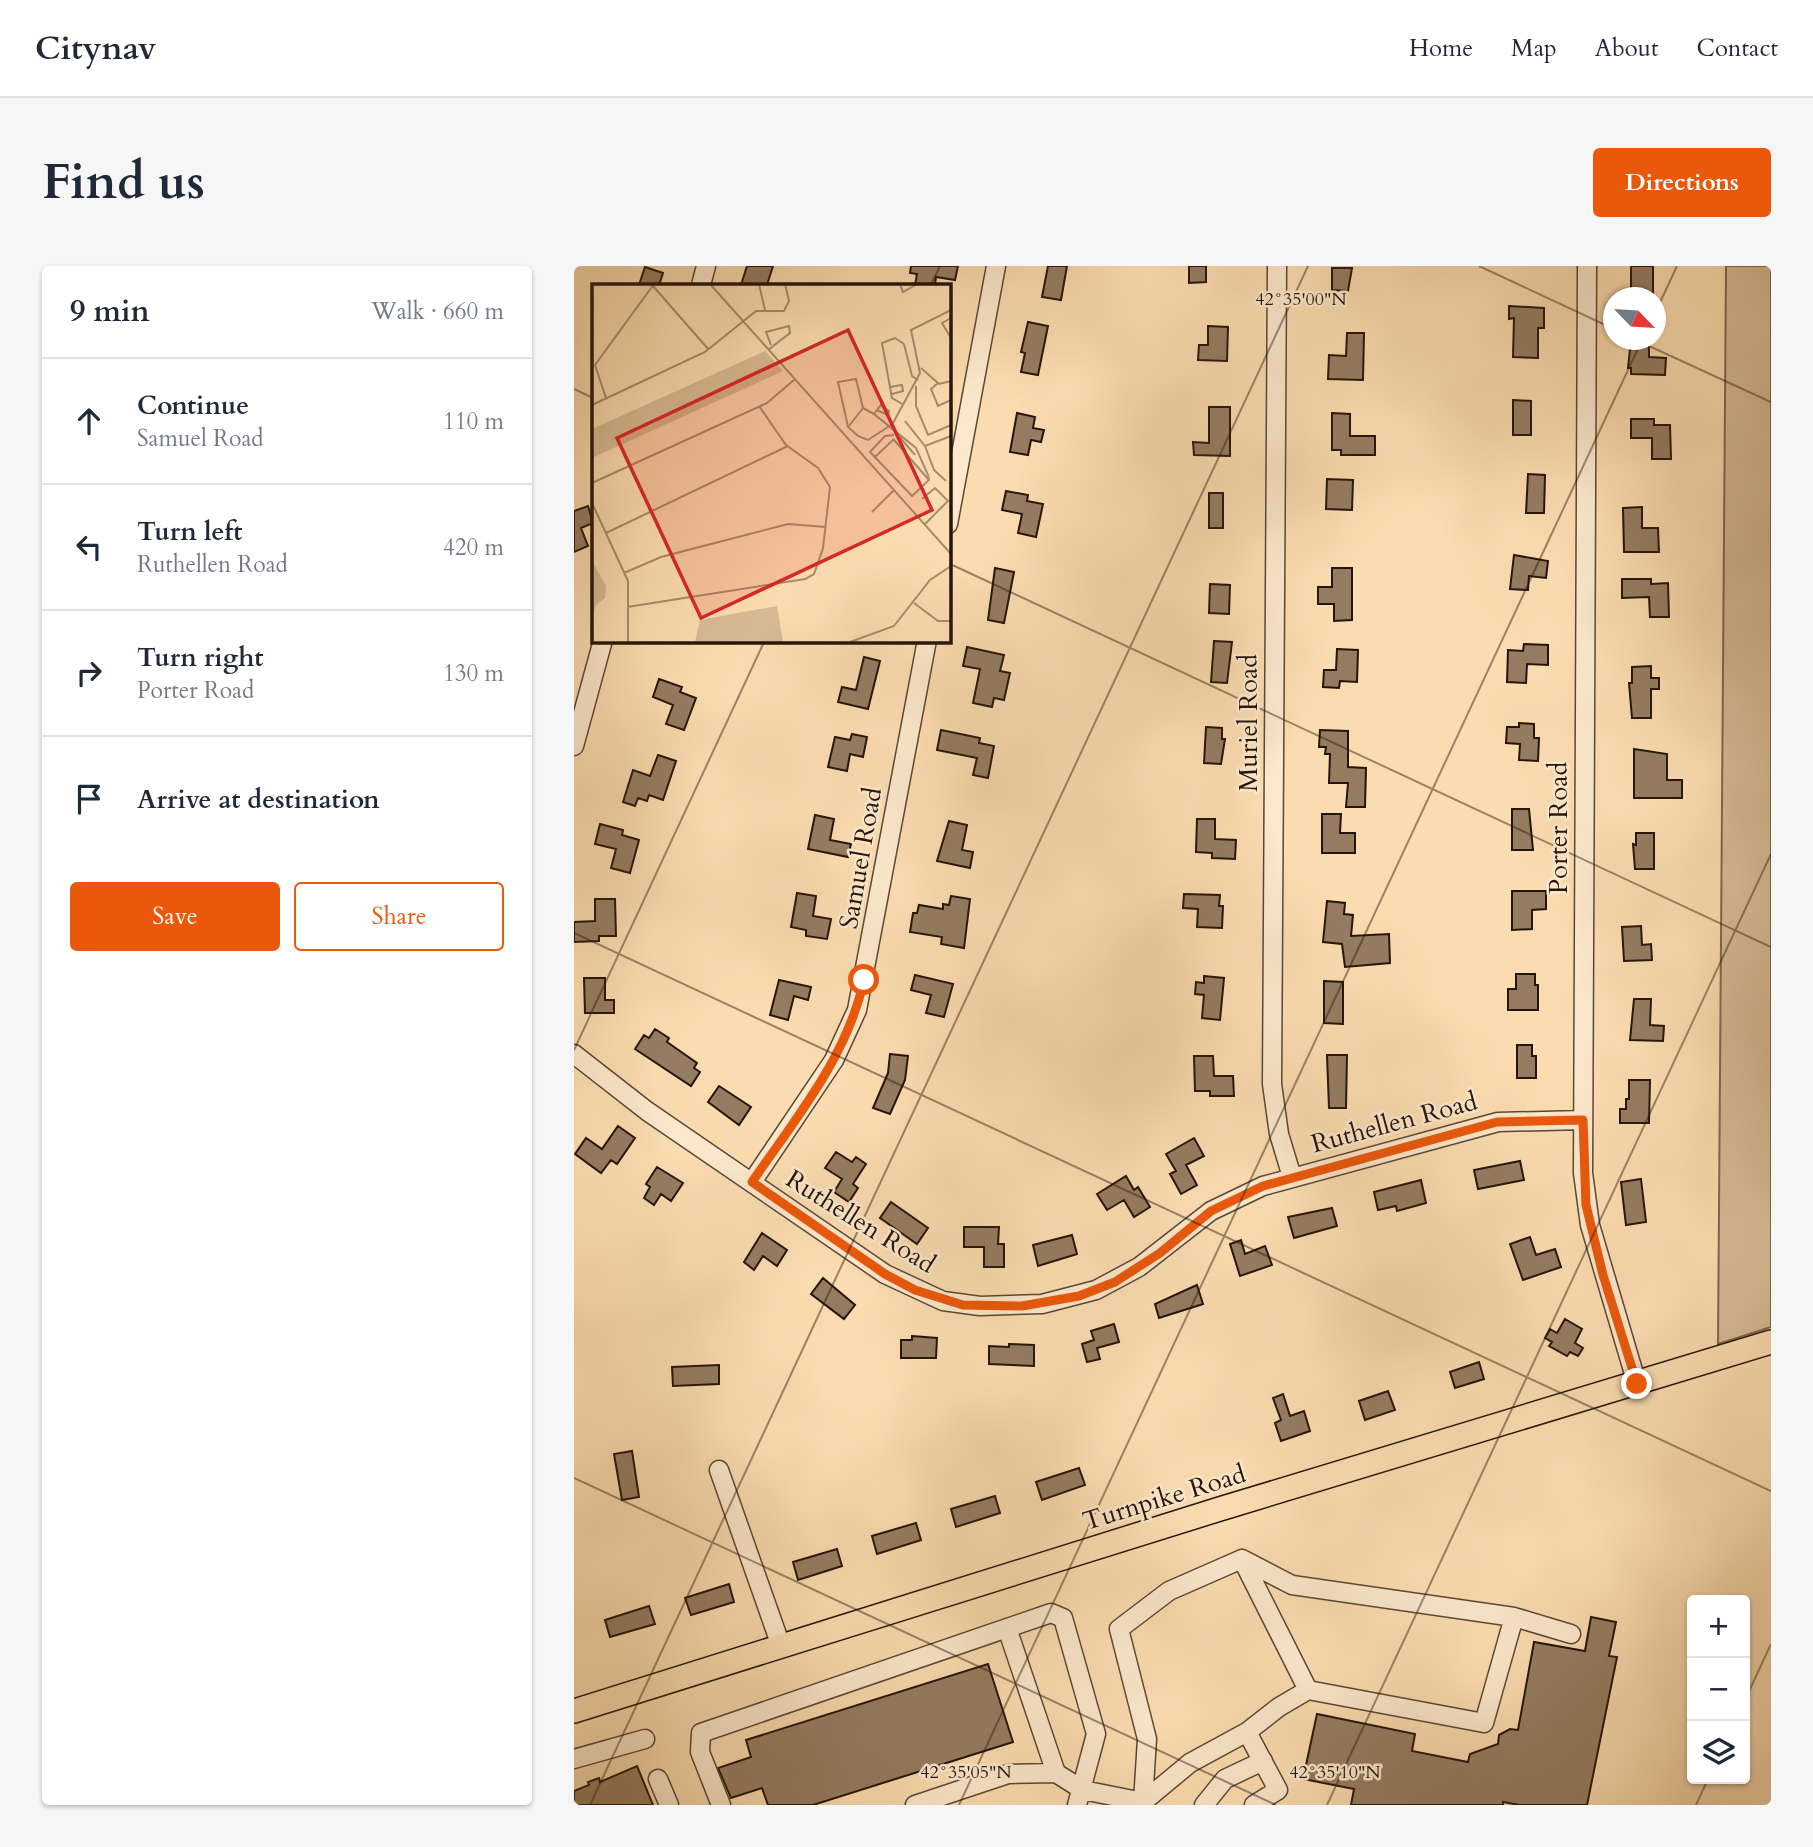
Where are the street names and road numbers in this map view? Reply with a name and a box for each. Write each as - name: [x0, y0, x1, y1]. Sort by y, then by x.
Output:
- street label: Muriel Road: [1231, 654, 1266, 792]
- street label: Porter Road: [1541, 762, 1576, 894]
- street label: Samuel Road: [831, 784, 890, 932]
- street label: Ruthellen Road: [1307, 1083, 1481, 1161]
- street label: Ruthellen Road: [779, 1161, 942, 1282]
- street label: Turnpike Road: [1078, 1456, 1250, 1539]

